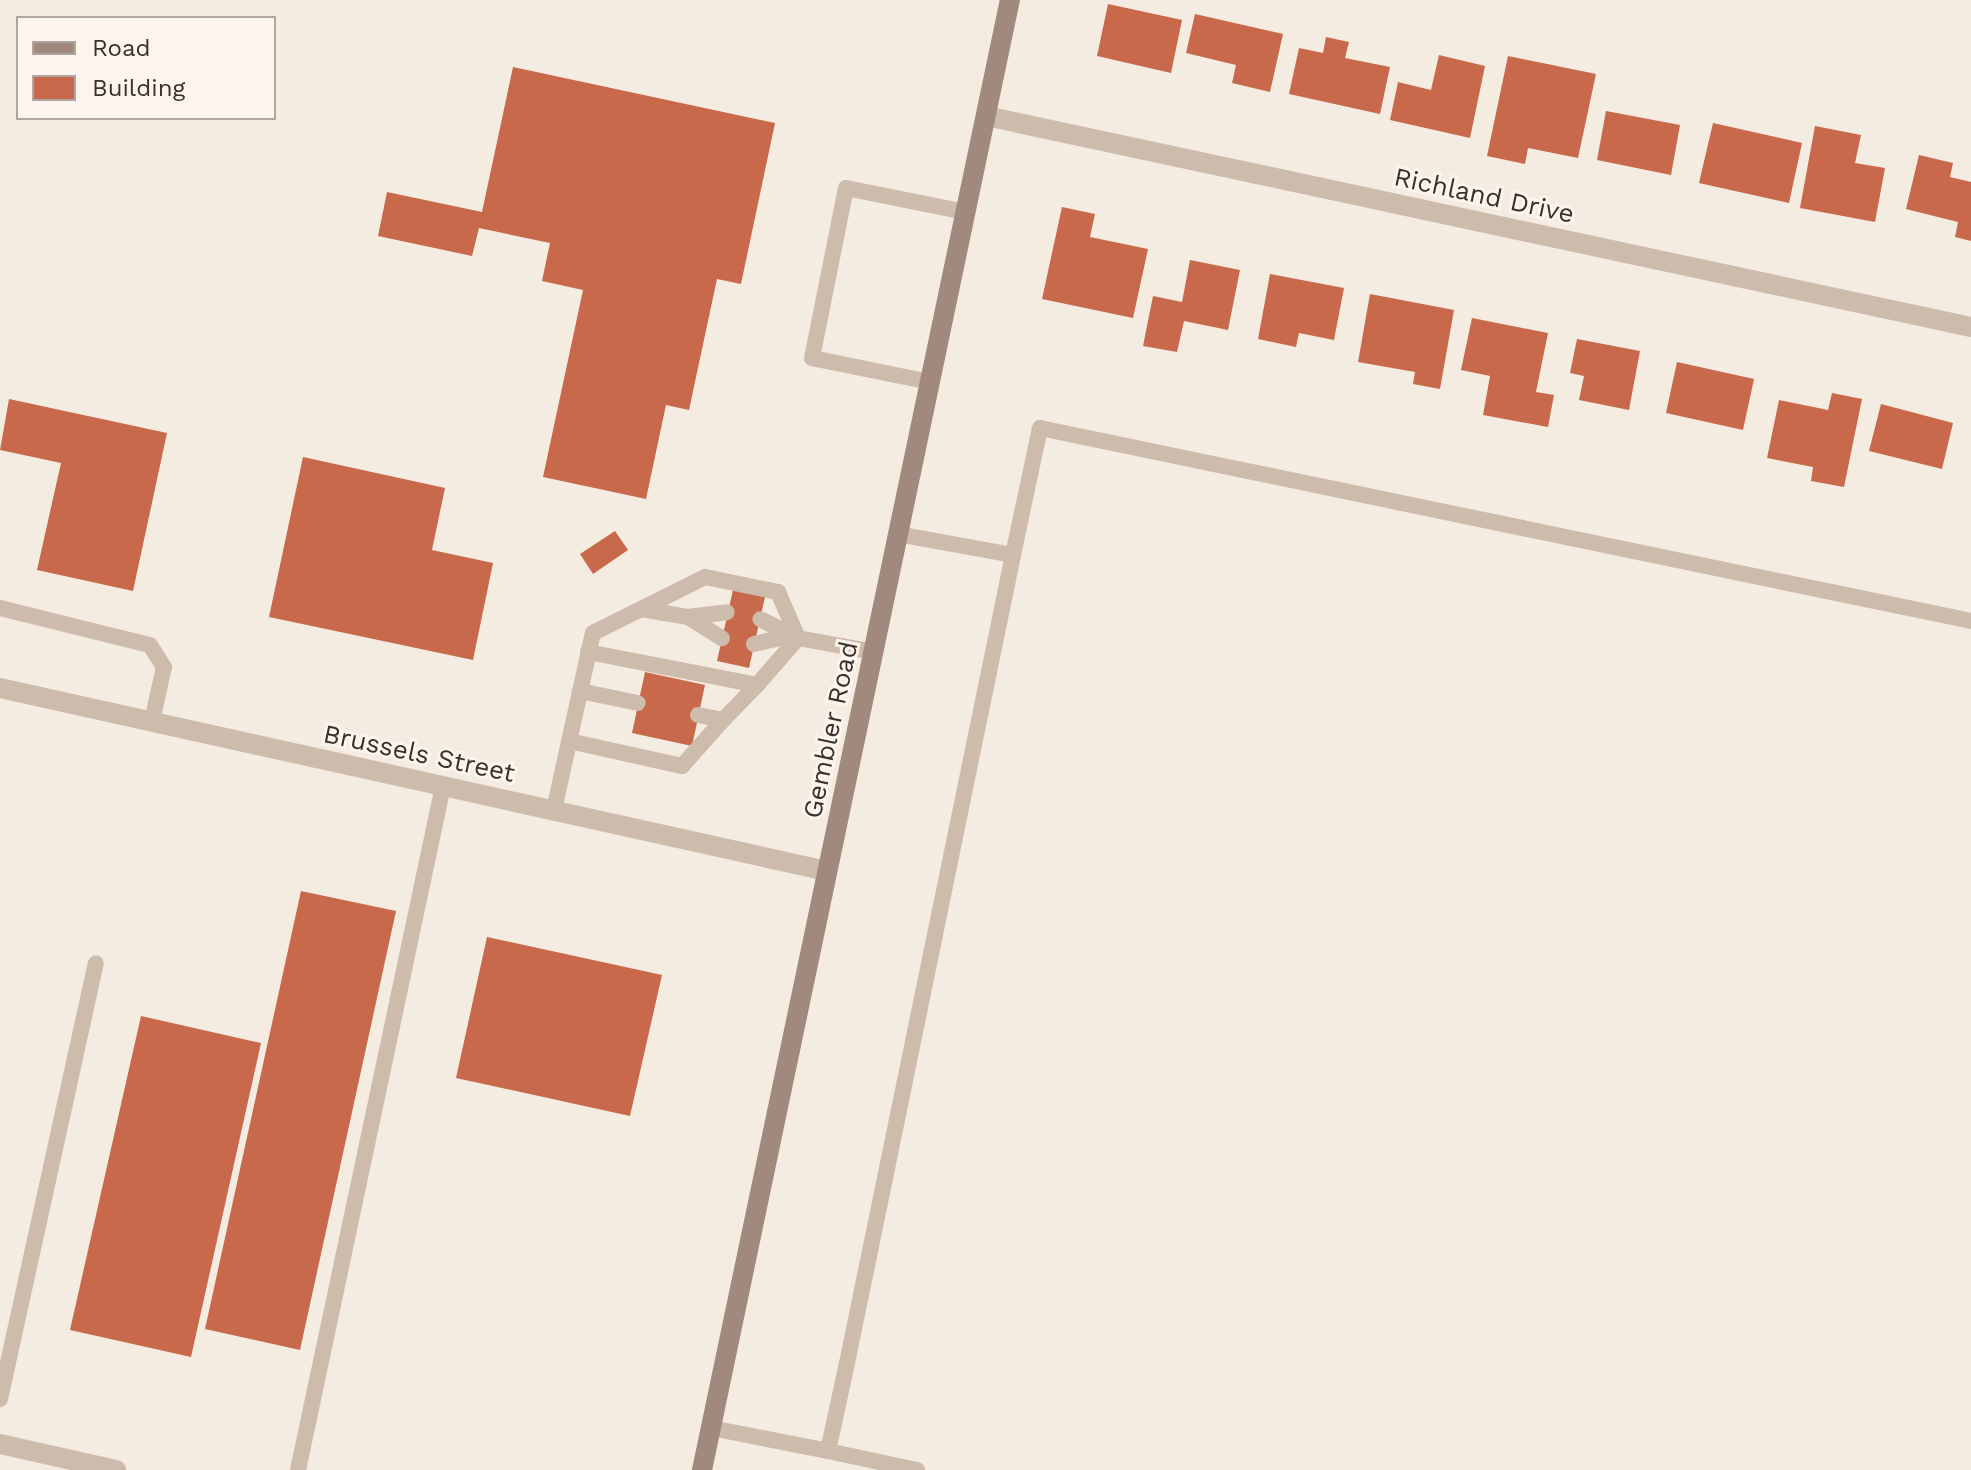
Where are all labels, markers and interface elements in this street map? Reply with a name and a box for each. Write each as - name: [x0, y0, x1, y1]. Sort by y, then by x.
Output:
- legend: [16, 16, 276, 120]
- text: Road: [92, 34, 151, 62]
- text: Building: [92, 74, 185, 102]
- street label: Richland Drive: [1391, 162, 1577, 230]
- street label: Gembler Road: [797, 638, 865, 822]
- street label: Brussels Street: [320, 718, 518, 790]

